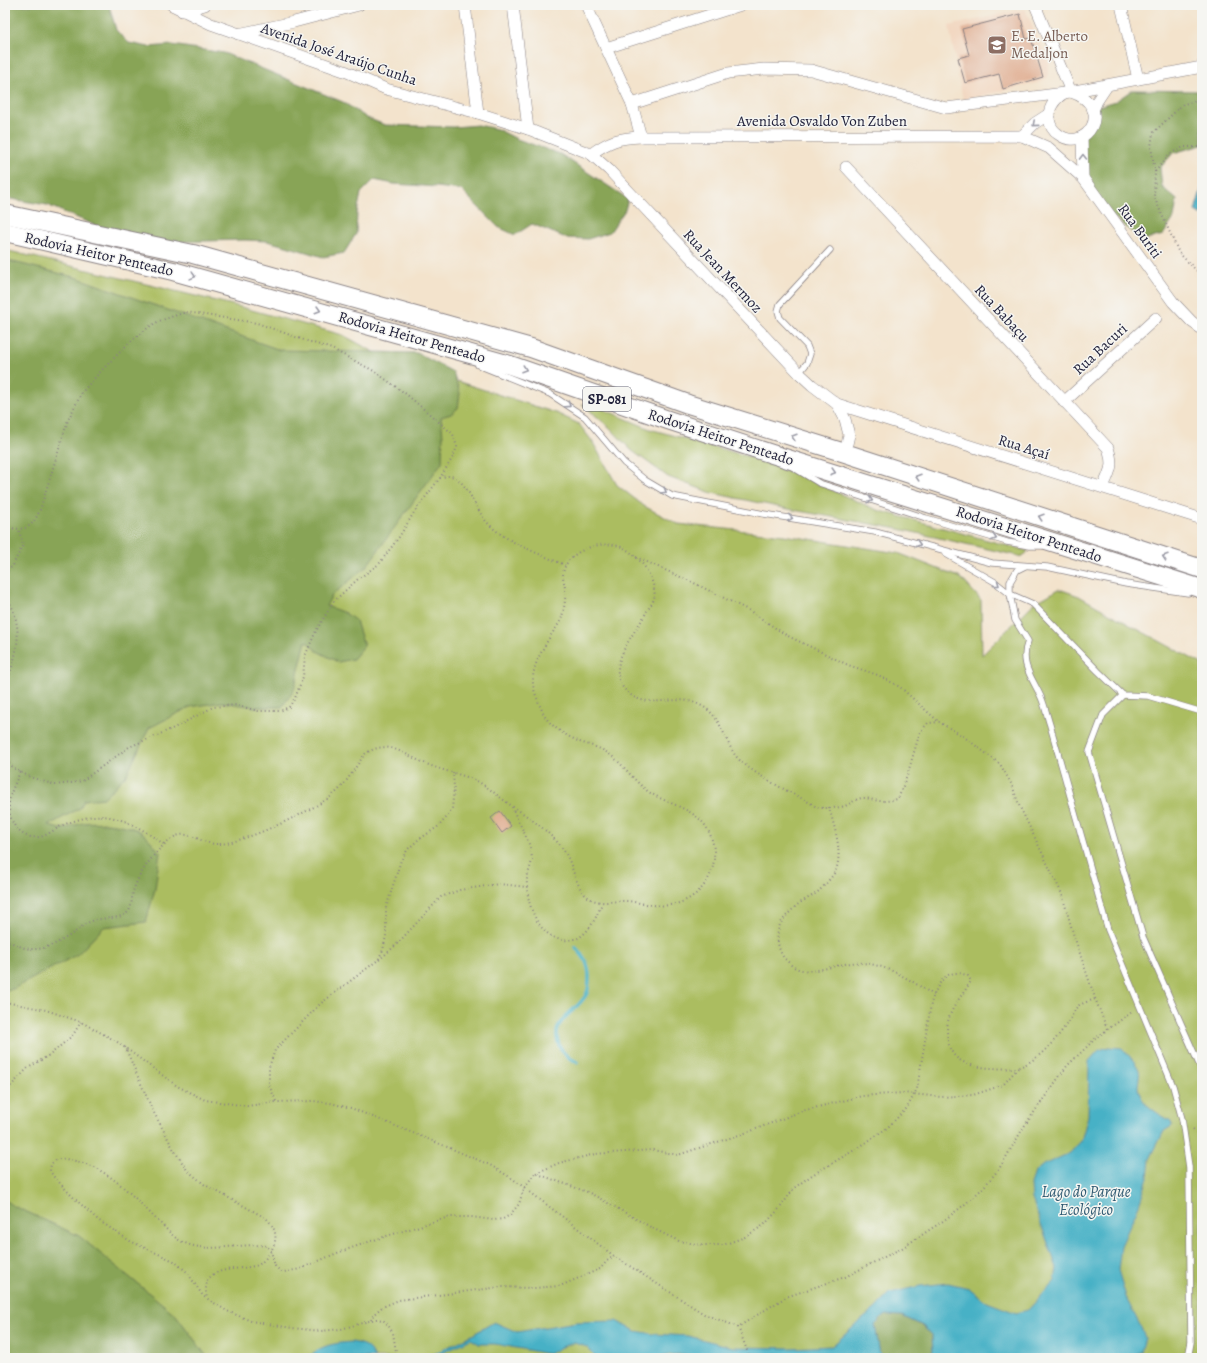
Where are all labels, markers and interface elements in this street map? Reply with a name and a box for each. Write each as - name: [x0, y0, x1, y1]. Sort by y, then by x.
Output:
- street label: Avenida José Araújo Cunha: [257, 18, 420, 90]
- place label: E. E. Alberto Medaljon: [1011, 26, 1088, 63]
- school or university icon: E. E. Alberto Medaljon: [986, 34, 1008, 56]
- street label: Avenida Osvaldo Von Zuben: [736, 111, 907, 131]
- one-way arrow: [1032, 119, 1039, 126]
- one-way arrow: [1078, 154, 1087, 160]
- street label: Rua Buriti: [1113, 200, 1167, 262]
- street label: Rua Jean Mermoz: [679, 225, 767, 317]
- street label: Rodovia Heitor Penteado: [23, 227, 175, 281]
- one-way arrow: [189, 271, 196, 280]
- street label: Rua Babaçu: [970, 280, 1034, 347]
- one-way arrow: [314, 305, 321, 314]
- street label: Rodovia Heitor Penteado: [336, 306, 488, 368]
- street label: Rua Bacuri: [1069, 319, 1131, 379]
- one-way arrow: [520, 365, 527, 373]
- road number: SP-081: [583, 387, 631, 411]
- one-way arrow: [564, 401, 571, 408]
- street label: Rodovia Heitor Penteado: [646, 404, 796, 470]
- street label: Rua Açaí: [996, 430, 1052, 464]
- one-way arrow: [791, 433, 798, 442]
- one-way arrow: [829, 467, 836, 476]
- one-way arrow: [914, 473, 921, 482]
- one-way arrow: [660, 487, 667, 494]
- one-way arrow: [866, 495, 873, 503]
- street label: Rodovia Heitor Penteado: [954, 501, 1104, 567]
- one-way arrow: [1038, 513, 1045, 522]
- one-way arrow: [787, 514, 794, 522]
- one-way arrow: [990, 533, 997, 542]
- one-way arrow: [914, 539, 921, 548]
- one-way arrow: [1162, 553, 1169, 562]
- one-way arrow: [993, 579, 1000, 586]
- water label: Lago do Parque Ecológico: [1041, 1181, 1131, 1221]

